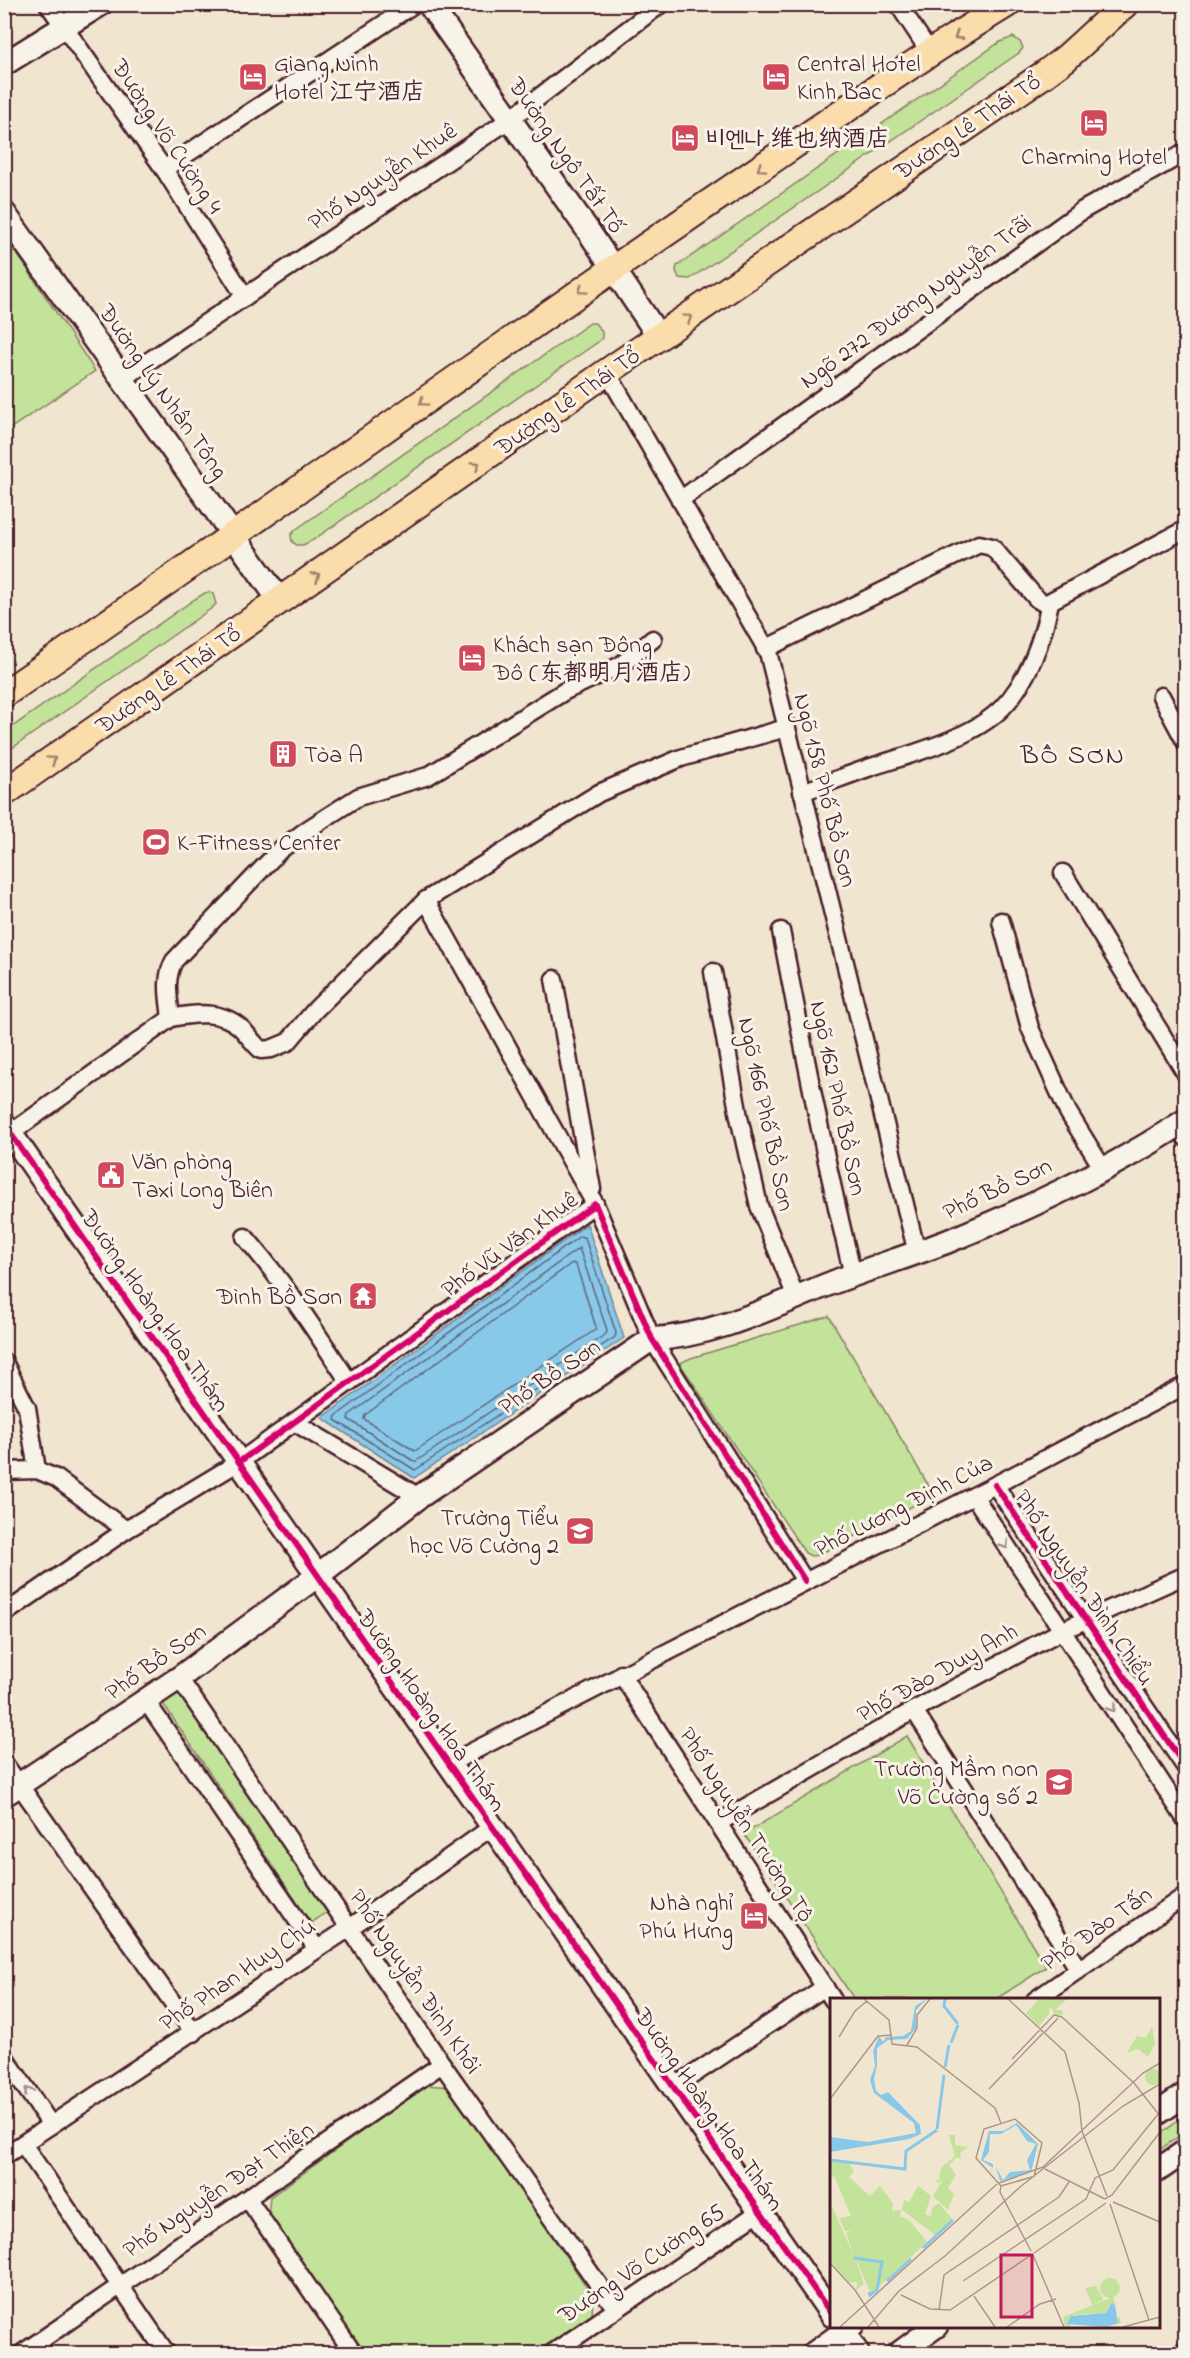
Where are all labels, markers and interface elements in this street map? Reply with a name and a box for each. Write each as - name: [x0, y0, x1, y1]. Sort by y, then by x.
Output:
- one-way arrow: [954, 29, 964, 41]
- place label: Giang Ninh Hotel 江宁酒店: [274, 48, 425, 111]
- place label: Central Hotel Kinh Bac: [797, 48, 921, 111]
- street label: Đường Võ Cường 4: [101, 52, 231, 222]
- hotel icon: Giang Ninh Hotel 江宁酒店: [237, 61, 269, 93]
- hotel icon: Central Hotel Kinh Bac: [760, 61, 792, 93]
- street label: Đường Lê Thái Tổ: [887, 66, 1049, 191]
- street label: Đường Ngô Tất Tố: [497, 70, 632, 242]
- hotel icon: Charming Hotel: [1078, 107, 1110, 139]
- street label: Phố Nguyễn Khuê: [302, 115, 466, 242]
- hotel icon: 비엔나 维也纳酒店: [669, 122, 701, 154]
- place label: 비엔나 维也纳酒店: [706, 123, 890, 158]
- place label: Charming Hotel: [1021, 141, 1167, 176]
- one-way arrow: [756, 161, 767, 172]
- street label: Ngõ 272 Đường Nguyễn Trãi: [793, 207, 1040, 400]
- one-way arrow: [578, 283, 589, 294]
- street label: Đường Lý Nhân Tông: [87, 297, 236, 488]
- one-way arrow: [681, 314, 692, 325]
- street label: Đường Lê Thái Tổ: [488, 340, 648, 467]
- one-way arrow: [418, 395, 429, 406]
- one-way arrow: [469, 461, 480, 472]
- one-way arrow: [309, 572, 320, 583]
- street label: Đường Lê Thái Tổ: [89, 618, 249, 745]
- place label: Khách sạn Đông Đô (东都明月酒店): [492, 629, 690, 692]
- hotel icon: Khách sạn Đông Đô (东都明月酒店): [456, 642, 488, 674]
- street label: Ngõ 158 Phố Bồ Sơn: [783, 690, 865, 891]
- district label: BỒ SƠN: [1020, 737, 1125, 776]
- building icon: Tòa A: [267, 738, 299, 770]
- place label: Tòa A: [304, 739, 363, 774]
- one-way arrow: [46, 756, 57, 767]
- sports icon: K-Fitness Center: [140, 826, 172, 858]
- place label: K-Fitness Center: [177, 827, 341, 862]
- street label: Ngõ 162 Phố Bồ Sơn: [799, 998, 874, 1199]
- street label: Ngõ 166 Phố Bồ Sơn: [727, 1015, 802, 1214]
- place label: Văn phòng Taxi Long Biên: [131, 1146, 273, 1209]
- street label: Phố Bồ Sơn: [938, 1150, 1058, 1231]
- public building icon: Văn phòng Taxi Long Biên: [95, 1159, 127, 1191]
- street label: Phố Vũ Văn Khuê: [435, 1184, 586, 1308]
- street label: Đường Hoàng Hoa Thám: [70, 1202, 237, 1420]
- temple icon: Đình Bồ Sơn: [347, 1280, 379, 1312]
- place label: Đình Bồ Sơn: [215, 1281, 342, 1316]
- street label: Phố Bồ Sơn: [492, 1331, 609, 1425]
- street label: Phố Lương Định Của: [808, 1447, 1000, 1568]
- street label: Phố Nguyễn Đình Chiểu: [1003, 1483, 1162, 1694]
- place label: Trường Tiểu học Võ Cường 2: [409, 1502, 559, 1565]
- school or university icon: Trường Tiểu học Võ Cường 2: [564, 1515, 596, 1547]
- one-way arrow: [998, 1539, 1010, 1549]
- street label: Đường Hoàng Hoa Thám: [346, 1602, 513, 1820]
- street label: Phố Bồ Sơn: [99, 1615, 214, 1711]
- street label: Phố Đào Duy Anh: [851, 1615, 1026, 1734]
- one-way arrow: [1105, 1702, 1116, 1713]
- street label: Phố Nguyễn Trường Tộ: [668, 1721, 821, 1930]
- place label: Trường Mầm non Võ Cường số 2: [874, 1753, 1038, 1816]
- school or university icon: Trường Mầm non Võ Cường số 2: [1043, 1766, 1075, 1798]
- street label: Phố Đào Tấn: [1035, 1879, 1160, 1981]
- street label: Phố Nguyễn Đình Khôi: [338, 1883, 489, 2083]
- place label: Nhà nghỉ Phú Hưng: [639, 1887, 734, 1950]
- hotel icon: Nhà nghỉ Phú Hưng: [738, 1900, 770, 1932]
- street label: Phố Phan Huy Chú: [153, 1911, 324, 2042]
- inset map: [830, 1998, 1160, 2328]
- street label: Đường Hoàng Hoa Thám: [624, 2001, 791, 2219]
- one-way arrow: [24, 2086, 35, 2097]
- street label: Phố Nguyễn Đạt Thiện: [117, 2114, 323, 2269]
- street label: Đường Võ Cường 65: [551, 2196, 733, 2334]

